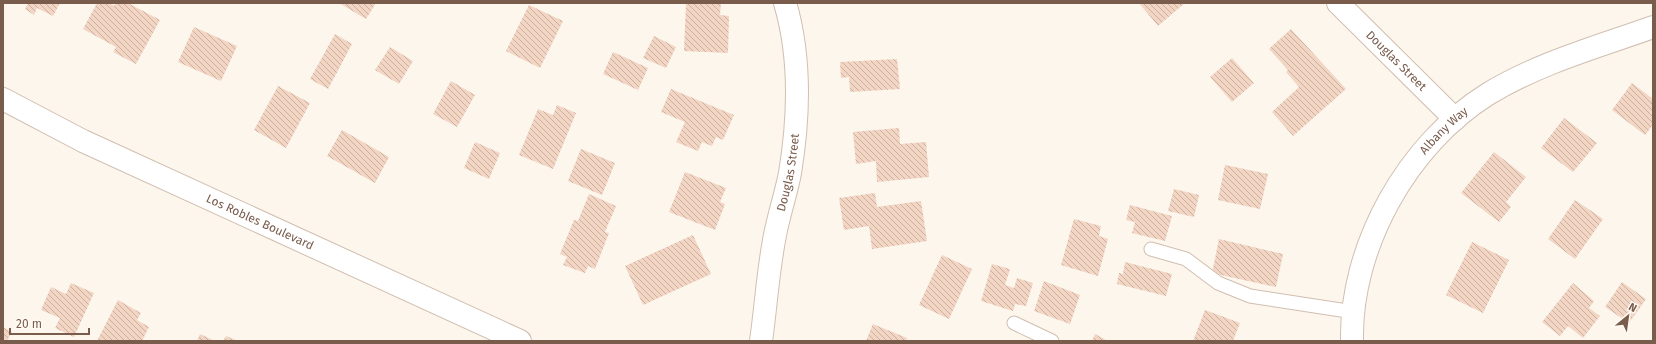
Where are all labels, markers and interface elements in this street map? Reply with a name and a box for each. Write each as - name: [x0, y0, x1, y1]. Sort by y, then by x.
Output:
- street label: Douglas Street: [1363, 28, 1430, 94]
- street label: Albany Way: [1417, 104, 1471, 157]
- street label: Douglas Street: [774, 132, 802, 213]
- street label: Los Robles Boulevard: [204, 191, 316, 253]
- north arrow: [1608, 296, 1648, 336]
- text: N: [1626, 300, 1639, 315]
- scale bar: [10, 310, 89, 336]
- text: 20 m: [16, 317, 42, 331]

